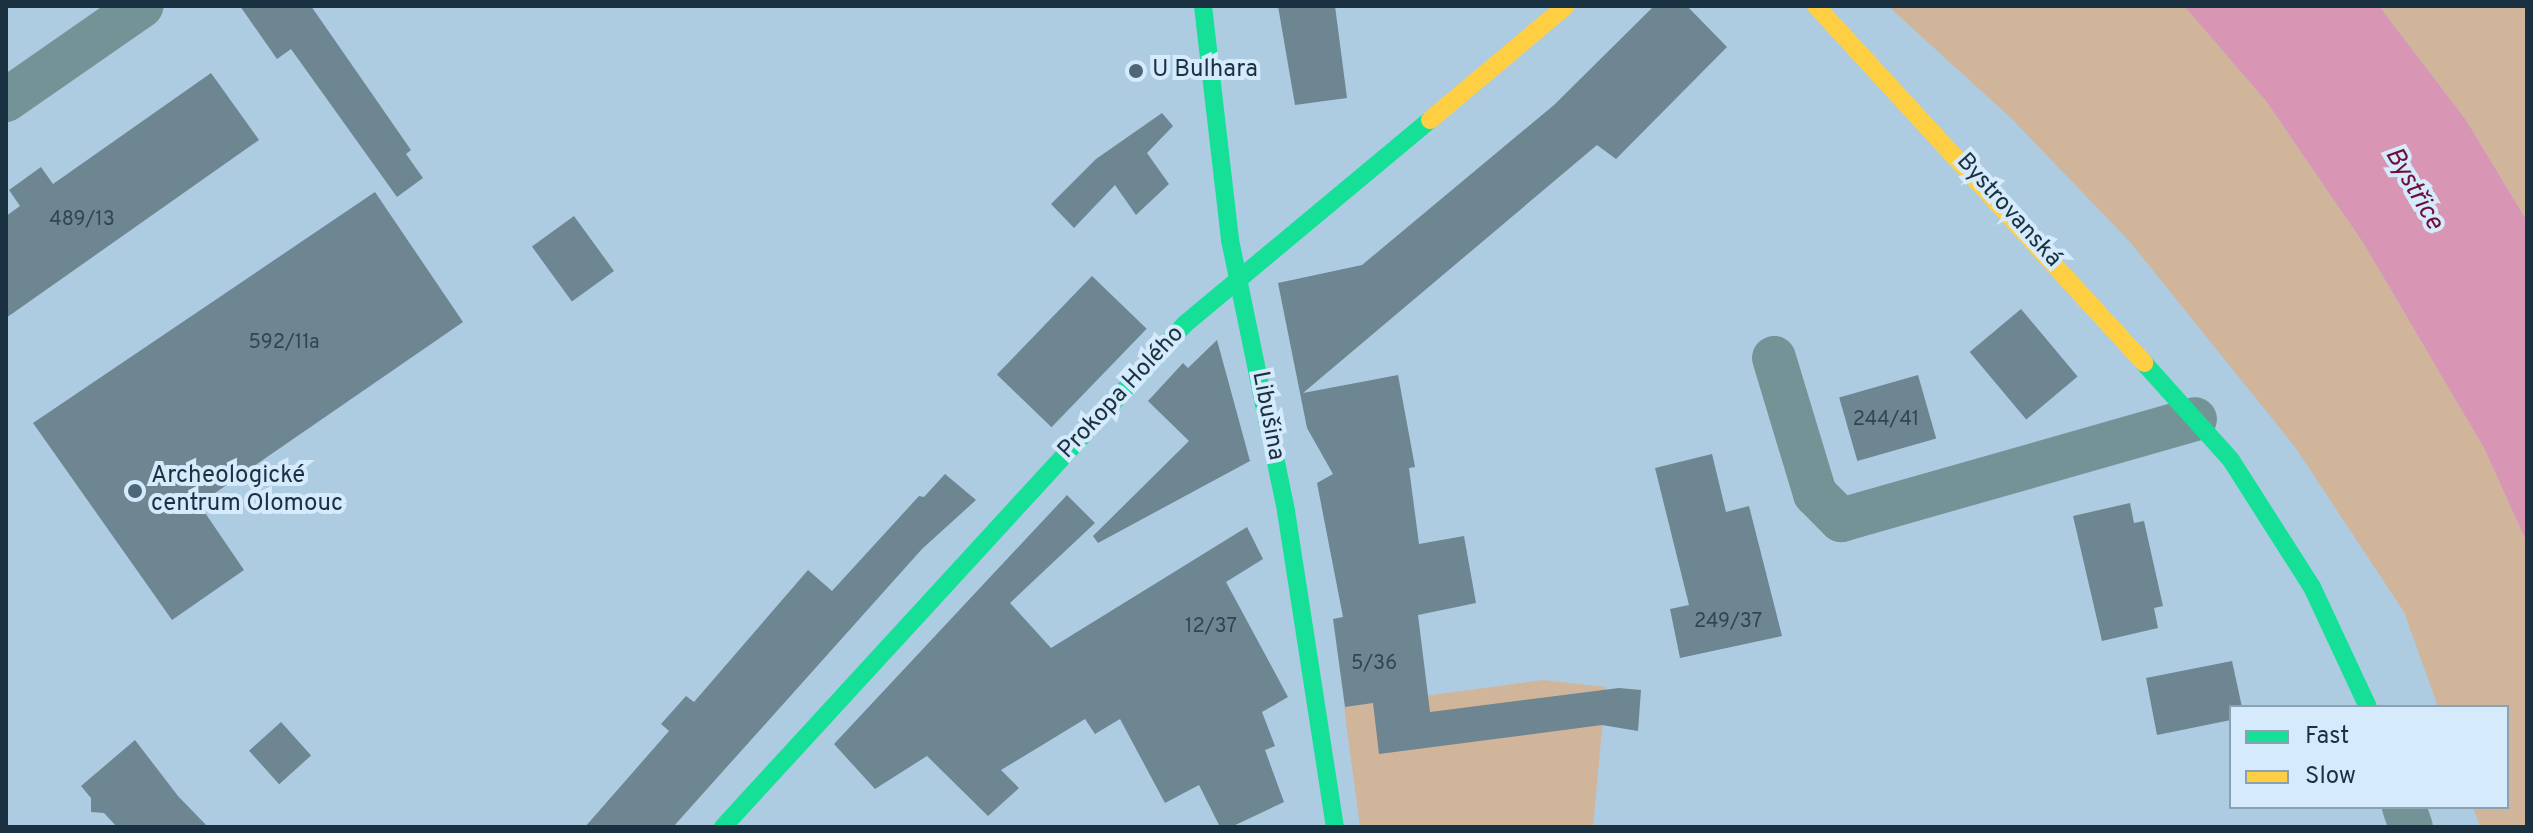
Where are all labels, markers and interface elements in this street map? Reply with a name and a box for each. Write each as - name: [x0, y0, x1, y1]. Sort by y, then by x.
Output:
- place label: U Bulhara: [1152, 57, 1258, 85]
- marker: U Bulhara: [1127, 62, 1145, 80]
- water label: Bystřice: [2377, 142, 2449, 236]
- street label: Bystrovanská: [1949, 148, 2067, 274]
- house number: 489/13: [49, 208, 115, 232]
- street label: Prokopa Holého: [1053, 320, 1191, 466]
- house number: 592/11a: [248, 331, 320, 355]
- street label: Libušina: [1244, 369, 1290, 463]
- house number: 244/41: [1853, 408, 1919, 432]
- place label: Archeologické centrum Olomouc: [151, 463, 343, 519]
- marker: Archeologické centrum Olomouc: [126, 482, 144, 500]
- house number: 249/37: [1694, 610, 1762, 634]
- house number: 12/37: [1185, 615, 1237, 639]
- house number: 5/36: [1351, 652, 1397, 676]
- legend: [2229, 705, 2509, 809]
- text: Fast: [2305, 722, 2349, 752]
- text: Slow: [2305, 762, 2356, 792]

